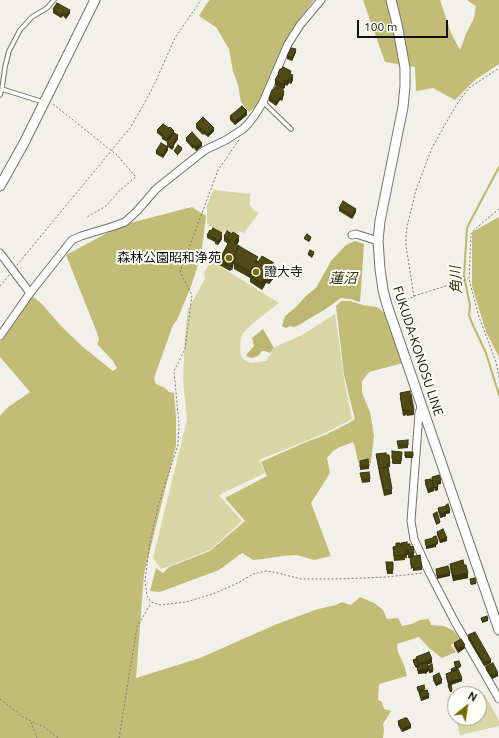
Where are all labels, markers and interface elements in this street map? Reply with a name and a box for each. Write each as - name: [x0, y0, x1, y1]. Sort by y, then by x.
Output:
- scale bar: [359, 12, 450, 38]
- text: 100 m: [364, 20, 397, 33]
- place label: 森林公園昭和浄苑: [117, 250, 221, 266]
- marker: 森林公園昭和浄苑: [224, 253, 234, 263]
- place label: 證大寺: [264, 264, 303, 280]
- water label: 角川: [447, 266, 465, 294]
- marker: 證大寺: [251, 267, 261, 277]
- water label: 蓮沼: [329, 270, 357, 286]
- street label: FUKUDA-KONOSU LINE: [390, 284, 446, 418]
- north arrow: [447, 686, 487, 726]
- text: N: [466, 689, 479, 704]

